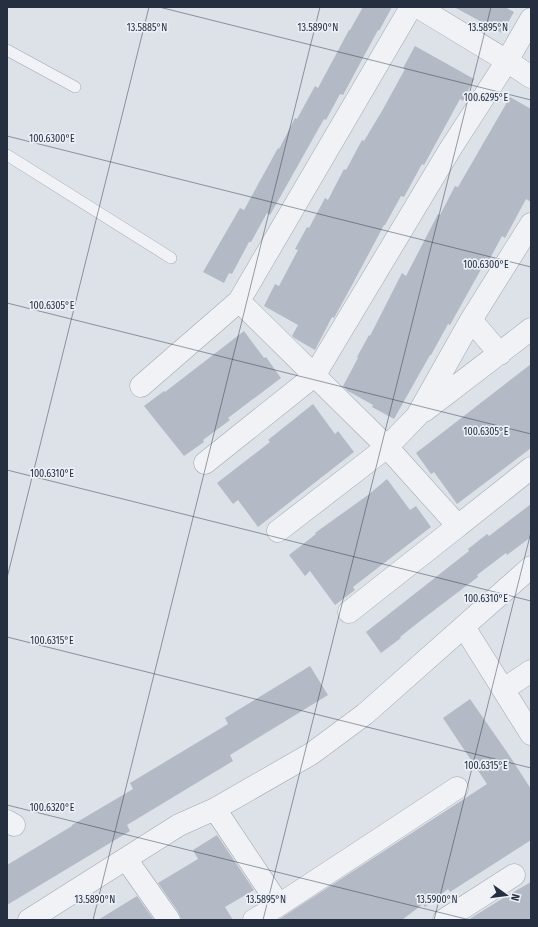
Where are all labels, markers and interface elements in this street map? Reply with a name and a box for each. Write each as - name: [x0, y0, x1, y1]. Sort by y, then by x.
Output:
- text: 13.5885°N: [127, 22, 167, 34]
- text: 13.5890°N: [298, 22, 338, 34]
- text: 13.5895°N: [468, 22, 508, 34]
- text: 100.6295°E: [464, 92, 508, 104]
- text: 100.6300°E: [29, 133, 75, 145]
- text: 100.6300°E: [463, 259, 509, 271]
- text: 100.6305°E: [30, 300, 75, 312]
- text: 100.6305°E: [464, 426, 509, 438]
- text: 100.6310°E: [30, 468, 74, 480]
- text: 100.6310°E: [464, 593, 508, 605]
- text: 100.6315°E: [30, 635, 74, 647]
- text: 100.6315°E: [464, 760, 508, 772]
- text: 100.6320°E: [30, 802, 75, 814]
- north arrow: [486, 875, 526, 915]
- text: N: [508, 893, 522, 902]
- text: 13.5890°N: [75, 894, 115, 906]
- text: 13.5895°N: [246, 894, 286, 906]
- text: 13.5900°N: [416, 894, 458, 906]

